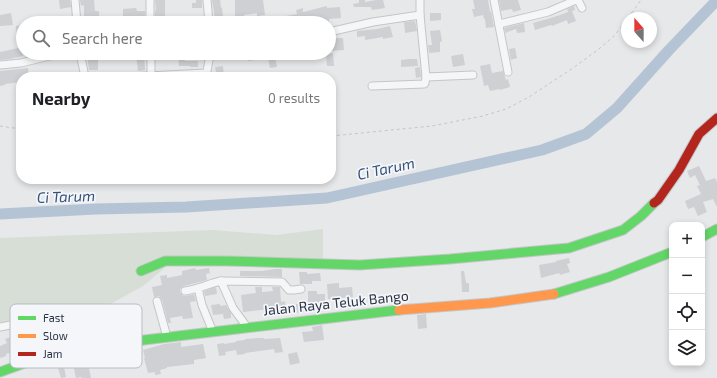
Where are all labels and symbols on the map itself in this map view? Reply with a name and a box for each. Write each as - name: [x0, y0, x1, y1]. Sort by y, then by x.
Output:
- north arrow: [621, 12, 657, 48]
- water label: Ci Tarum: [355, 153, 416, 183]
- water label: Ci Tarum: [36, 186, 95, 206]
- street label: Jalan Raya Teluk Bango: [262, 286, 410, 319]
- legend: [10, 304, 142, 368]
- text: Fast: [43, 311, 65, 324]
- text: Slow: [43, 329, 68, 342]
- text: Jam: [43, 347, 62, 360]

